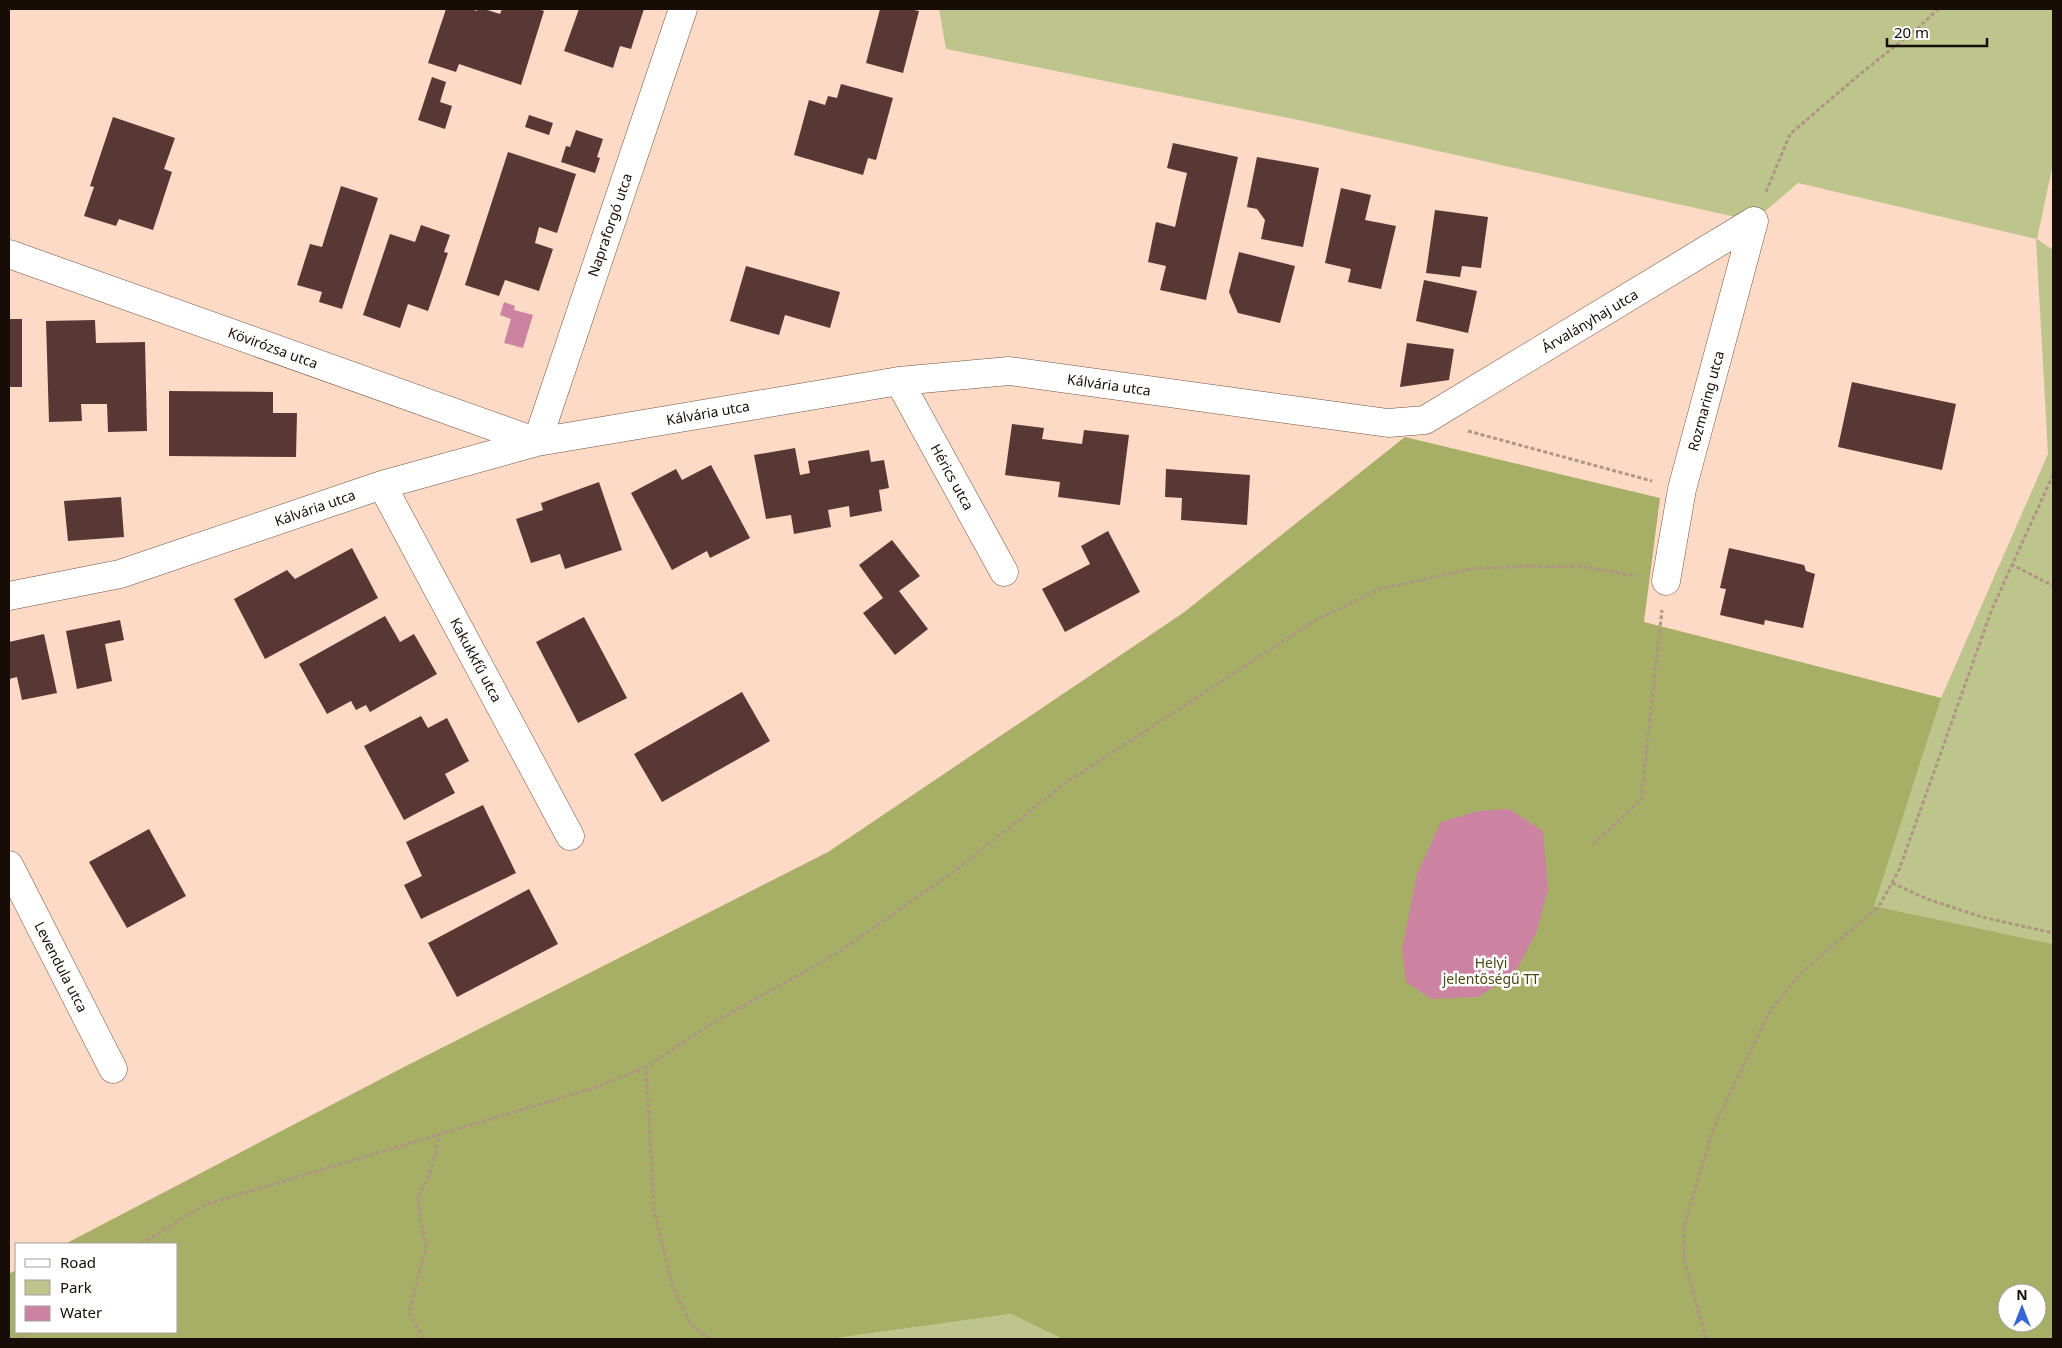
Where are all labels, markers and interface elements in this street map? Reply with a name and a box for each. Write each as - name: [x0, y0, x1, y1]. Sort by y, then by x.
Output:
- scale bar: [1887, 15, 1987, 47]
- text: 20 m: [1894, 22, 1929, 42]
- street label: Napraforgó utca: [583, 171, 636, 279]
- street label: Árvalányhaj utca: [1538, 284, 1641, 357]
- street label: Kövirózsa utca: [226, 322, 321, 373]
- street label: Rozmaring utca: [1683, 349, 1728, 453]
- street label: Kálvária utca: [1066, 369, 1152, 400]
- street label: Kálvária utca: [665, 396, 751, 429]
- street label: Hérics utca: [926, 440, 978, 513]
- street label: Kálvária utca: [272, 485, 358, 530]
- street label: Kakukkfű utca: [446, 614, 507, 705]
- street label: Levendula utca: [30, 918, 92, 1015]
- park label: Helyi jelentőségű TT: [1442, 953, 1539, 988]
- legend: [15, 1243, 178, 1333]
- text: Road: [60, 1252, 96, 1272]
- text: Park: [60, 1277, 92, 1297]
- north arrow: [1997, 1283, 2047, 1333]
- text: N: [2016, 1285, 2028, 1304]
- text: Water: [60, 1302, 102, 1322]

